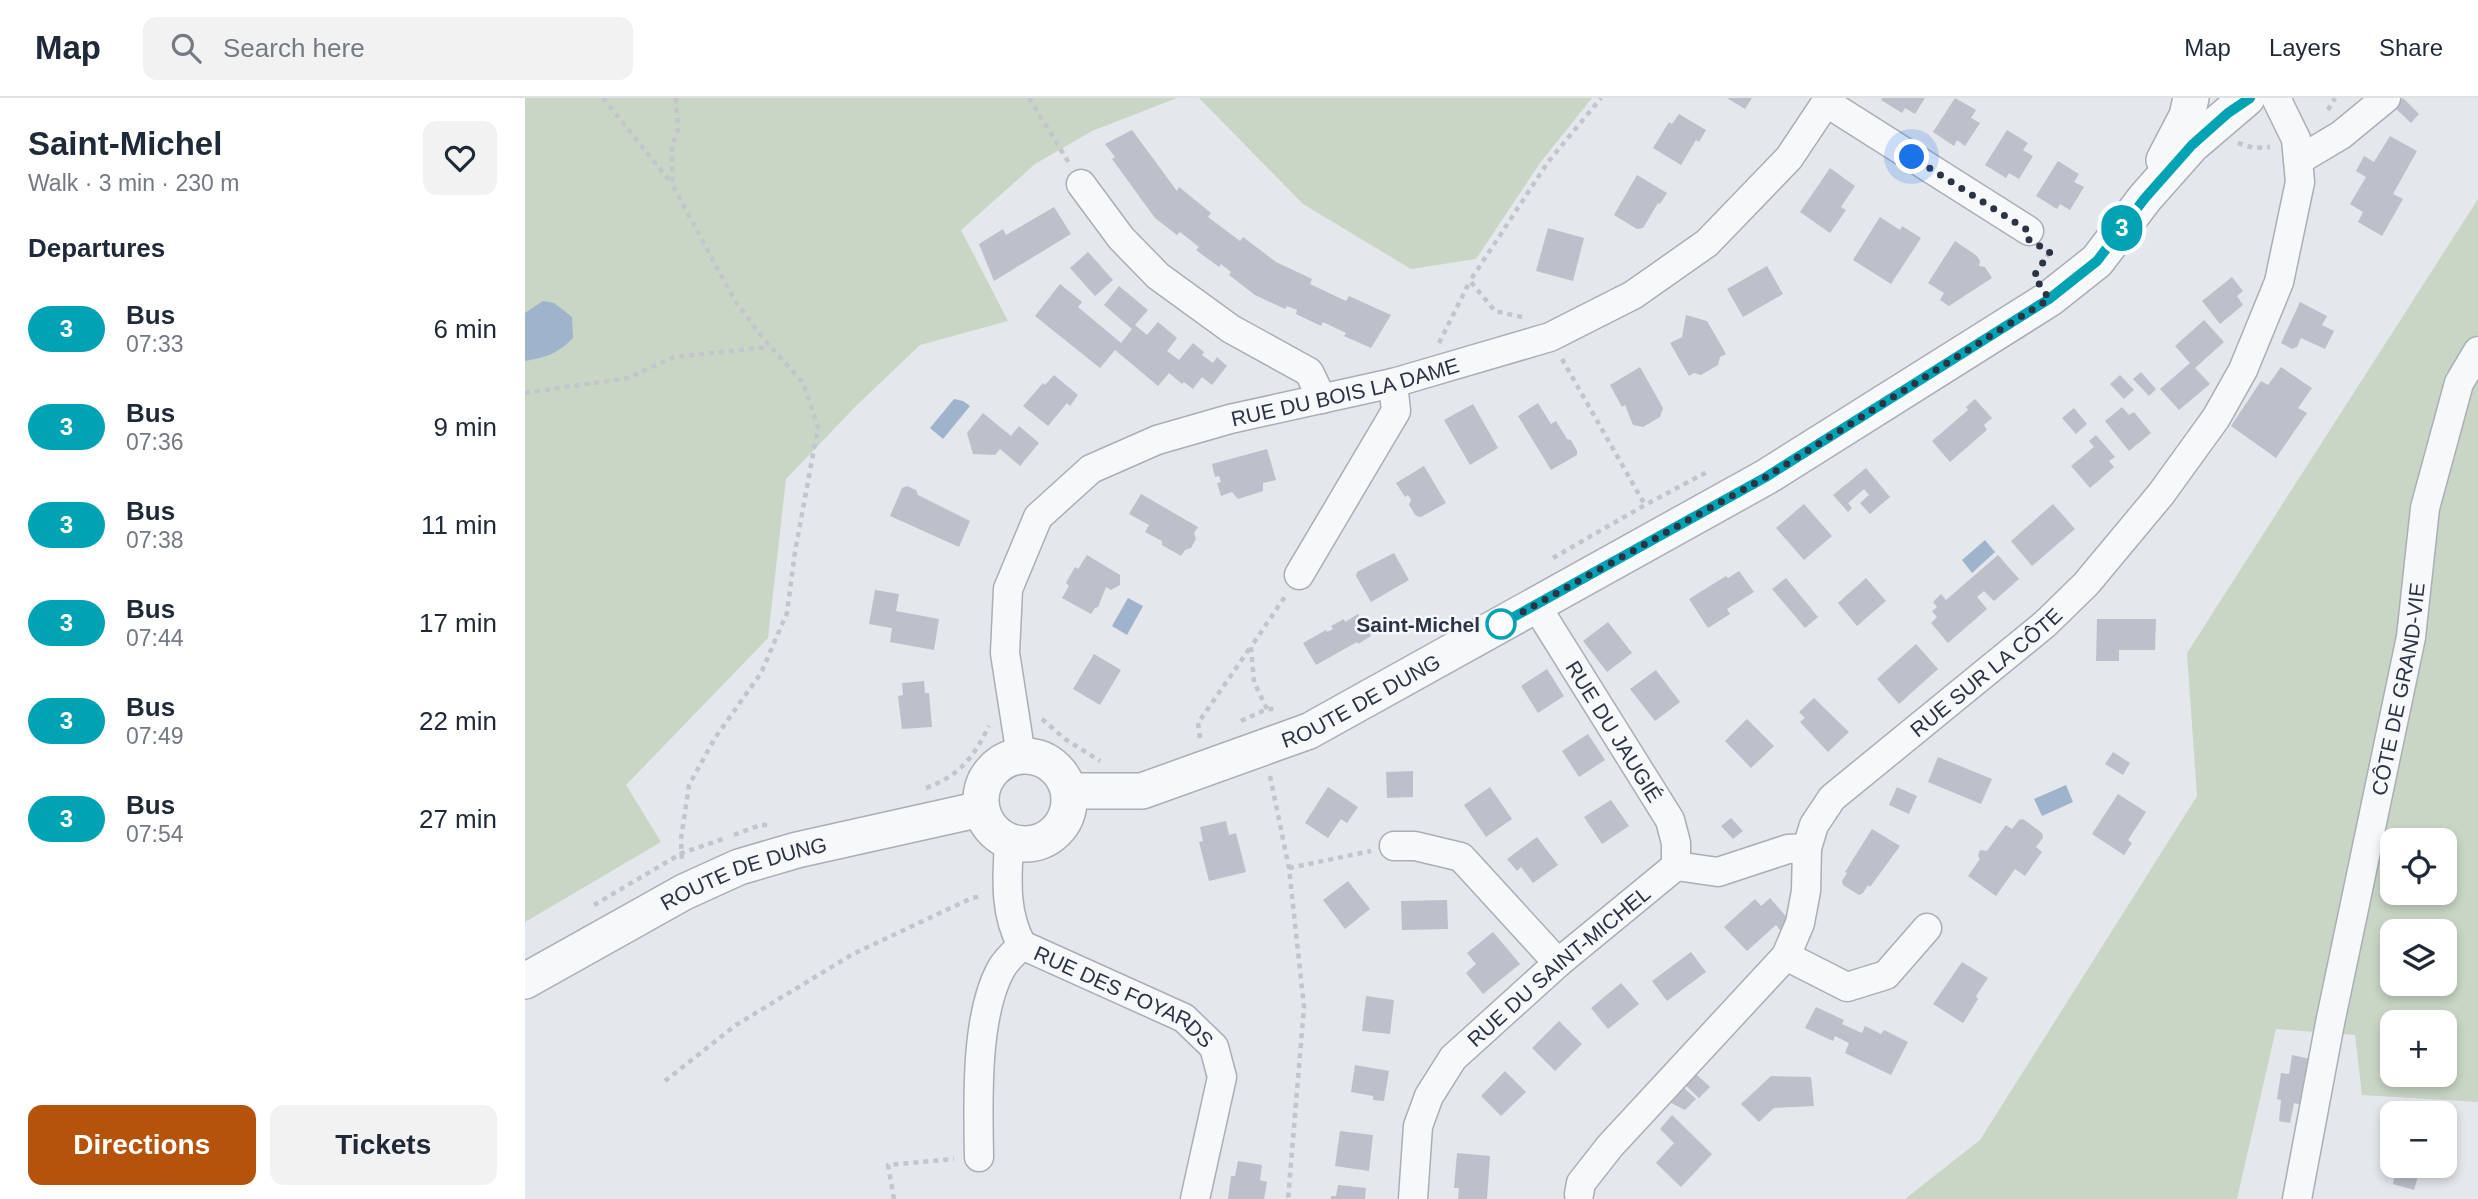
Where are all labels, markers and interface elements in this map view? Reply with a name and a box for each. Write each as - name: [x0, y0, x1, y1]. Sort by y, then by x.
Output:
- search box: [143, 17, 633, 80]
- text: Map: [35, 29, 101, 66]
- icon: search: [167, 29, 205, 67]
- text: Search here: [223, 33, 365, 63]
- text: Map: [2184, 34, 2231, 61]
- text: Layers: [2269, 34, 2341, 61]
- text: Share: [2379, 34, 2443, 61]
- button: heart: [423, 121, 497, 195]
- text: Saint-Michel: [28, 125, 222, 162]
- your location: [1894, 139, 1929, 174]
- text: Walk · 3 min · 230 m: [28, 170, 239, 196]
- line badge: 3: [2099, 205, 2145, 251]
- text: 3: [2115, 214, 2129, 241]
- text: Departures: [28, 233, 165, 263]
- text: Bus: [126, 300, 175, 330]
- text: 6 min: [433, 314, 497, 344]
- text: 3: [60, 315, 73, 342]
- text: 07:33: [126, 331, 184, 357]
- street label: RUE DU BOIS LA DAME: [1229, 353, 1461, 430]
- text: Bus: [126, 398, 175, 428]
- text: 9 min: [433, 412, 497, 442]
- text: 3: [60, 413, 73, 440]
- text: 07:36: [126, 429, 184, 455]
- text: Bus: [126, 496, 175, 526]
- text: 11 min: [421, 510, 497, 540]
- text: 3: [60, 511, 73, 538]
- text: 07:38: [126, 527, 184, 553]
- street label: CÔTE DE GRAND-VIE: [2367, 582, 2428, 797]
- text: Bus: [126, 594, 175, 624]
- street label: RUE SUR LA CÔTE: [1906, 603, 2066, 741]
- text: 17 min: [419, 608, 497, 638]
- text: 3: [60, 609, 73, 636]
- marker: Saint-Michel: [1486, 609, 1516, 639]
- place label: Saint-Michel: [1356, 613, 1480, 636]
- text: 07:44: [126, 625, 184, 651]
- street label: ROUTE DE DUNG: [1278, 649, 1444, 751]
- street label: RUE DU JAUGIÉ: [1562, 656, 1667, 806]
- text: Bus: [126, 692, 175, 722]
- text: 22 min: [419, 706, 497, 736]
- text: 3: [60, 707, 73, 734]
- text: 07:49: [126, 723, 184, 749]
- text: Bus: [126, 790, 175, 820]
- text: 27 min: [419, 804, 497, 834]
- text: 3: [60, 805, 73, 832]
- text: 07:54: [126, 821, 184, 847]
- map controls: [2380, 828, 2457, 1178]
- button: locate: [2380, 828, 2457, 905]
- street label: ROUTE DE DUNG: [656, 832, 829, 914]
- street label: RUE DU SAINT-MICHEL: [1462, 881, 1654, 1051]
- button: layers: [2380, 919, 2457, 996]
- street label: RUE DES FOYARDS: [1031, 941, 1218, 1052]
- button: +: [2380, 1010, 2457, 1087]
- button: −: [2380, 1101, 2457, 1178]
- button: Directions: [28, 1105, 256, 1185]
- button: Tickets: [270, 1105, 497, 1185]

